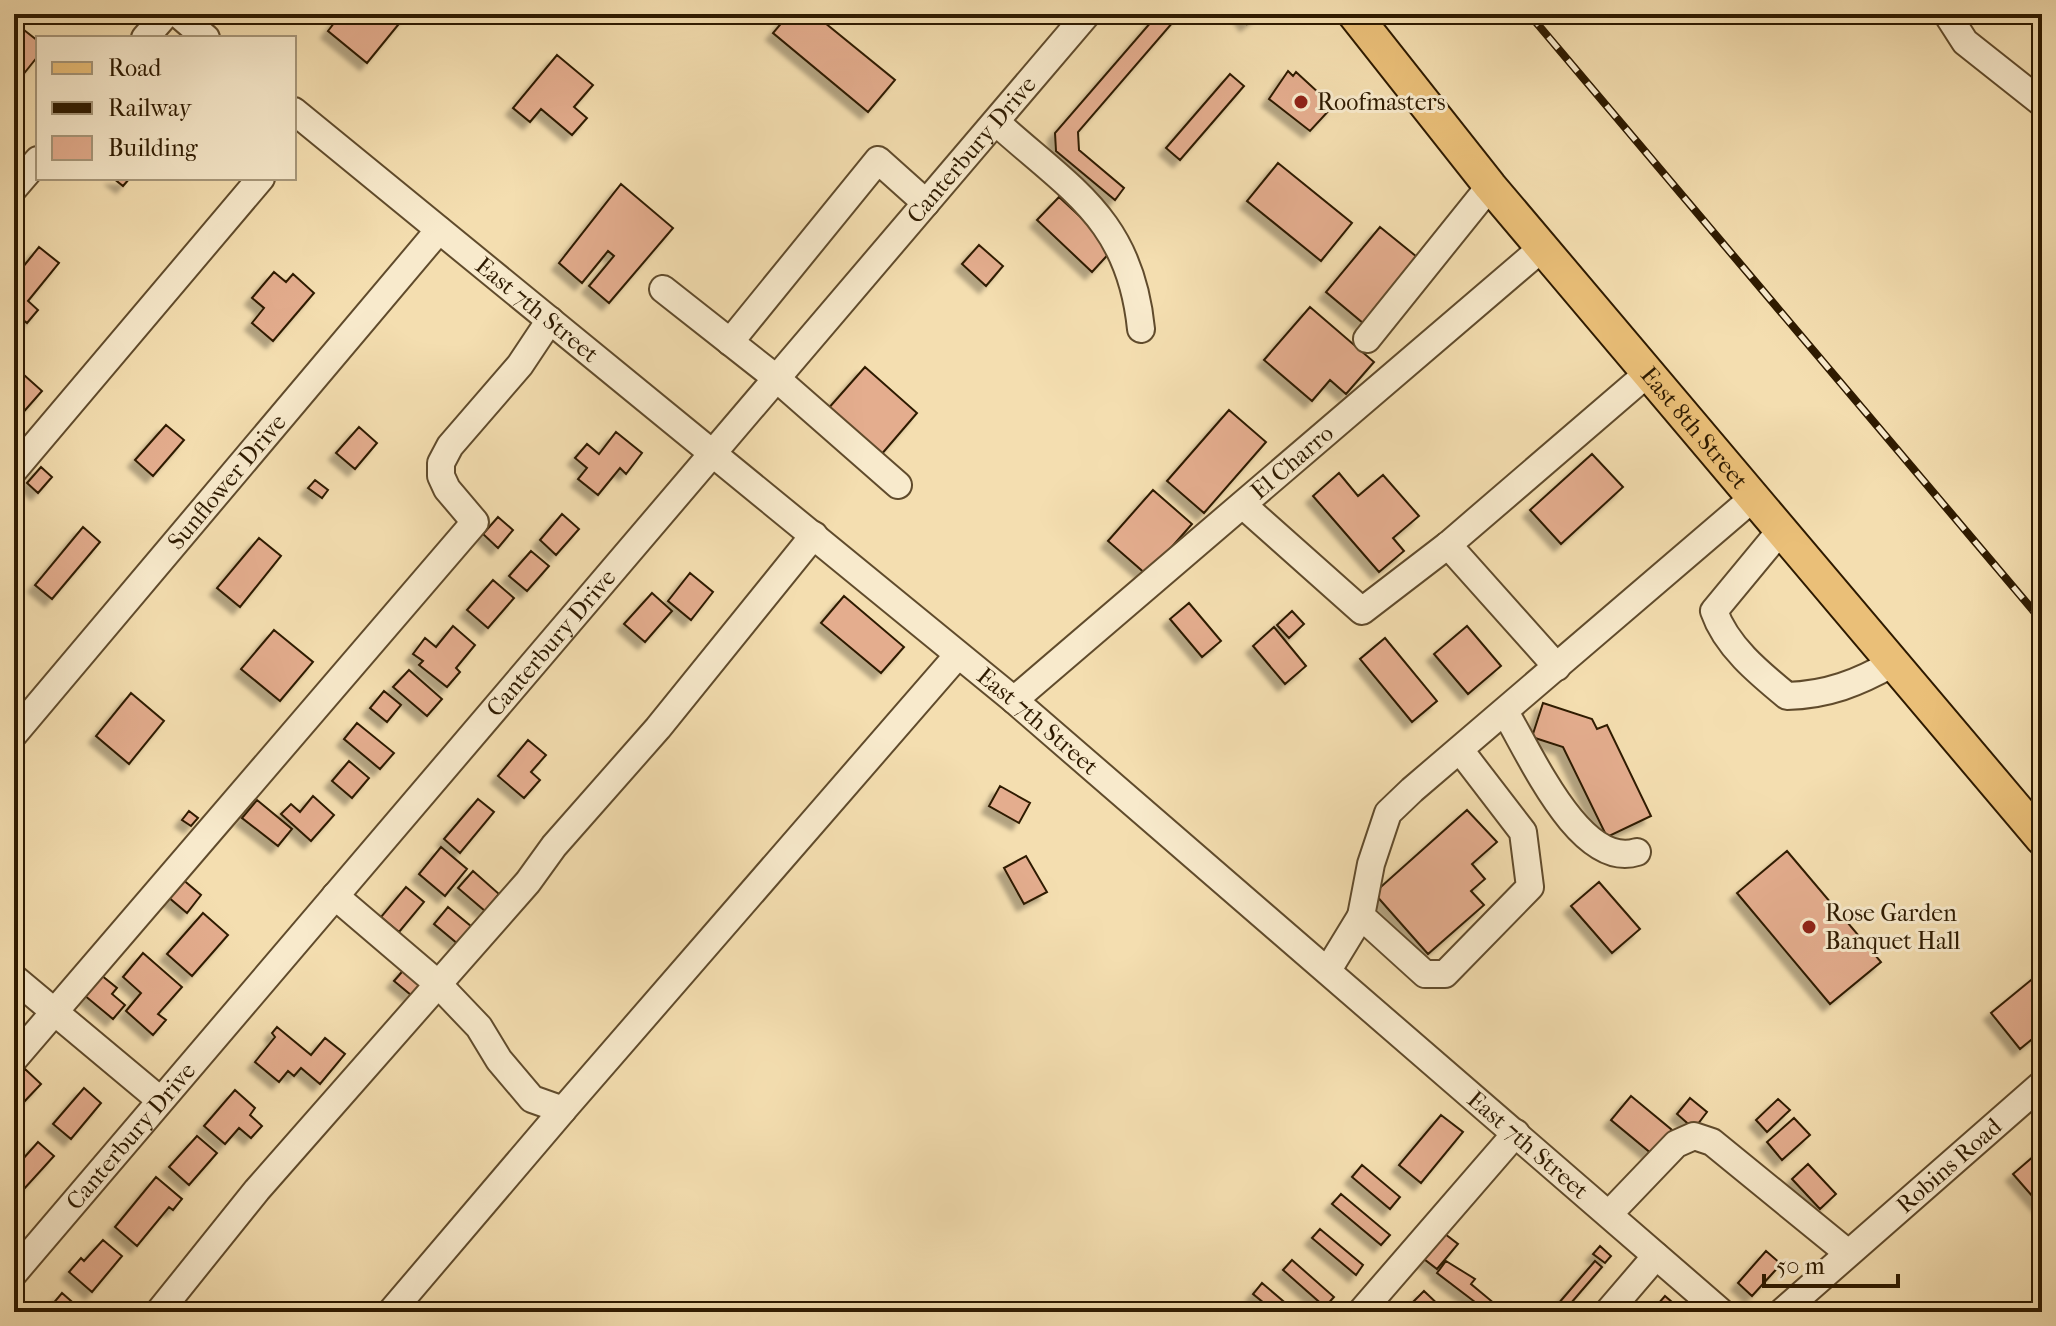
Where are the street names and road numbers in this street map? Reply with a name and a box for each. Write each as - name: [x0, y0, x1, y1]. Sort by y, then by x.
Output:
- street label: Canterbury Drive: [901, 70, 1042, 229]
- street label: East 7th Street: [470, 251, 604, 369]
- street label: East 8th Street: [1635, 361, 1754, 495]
- street label: Sunflower Drive: [162, 408, 292, 555]
- street label: El Charro: [1245, 419, 1339, 505]
- street label: Canterbury Drive: [481, 563, 622, 722]
- street label: East 7th Street: [971, 662, 1104, 781]
- street label: Canterbury Drive: [60, 1057, 201, 1215]
- street label: East 7th Street: [1462, 1085, 1594, 1205]
- street label: Robins Road: [1891, 1112, 2008, 1219]

